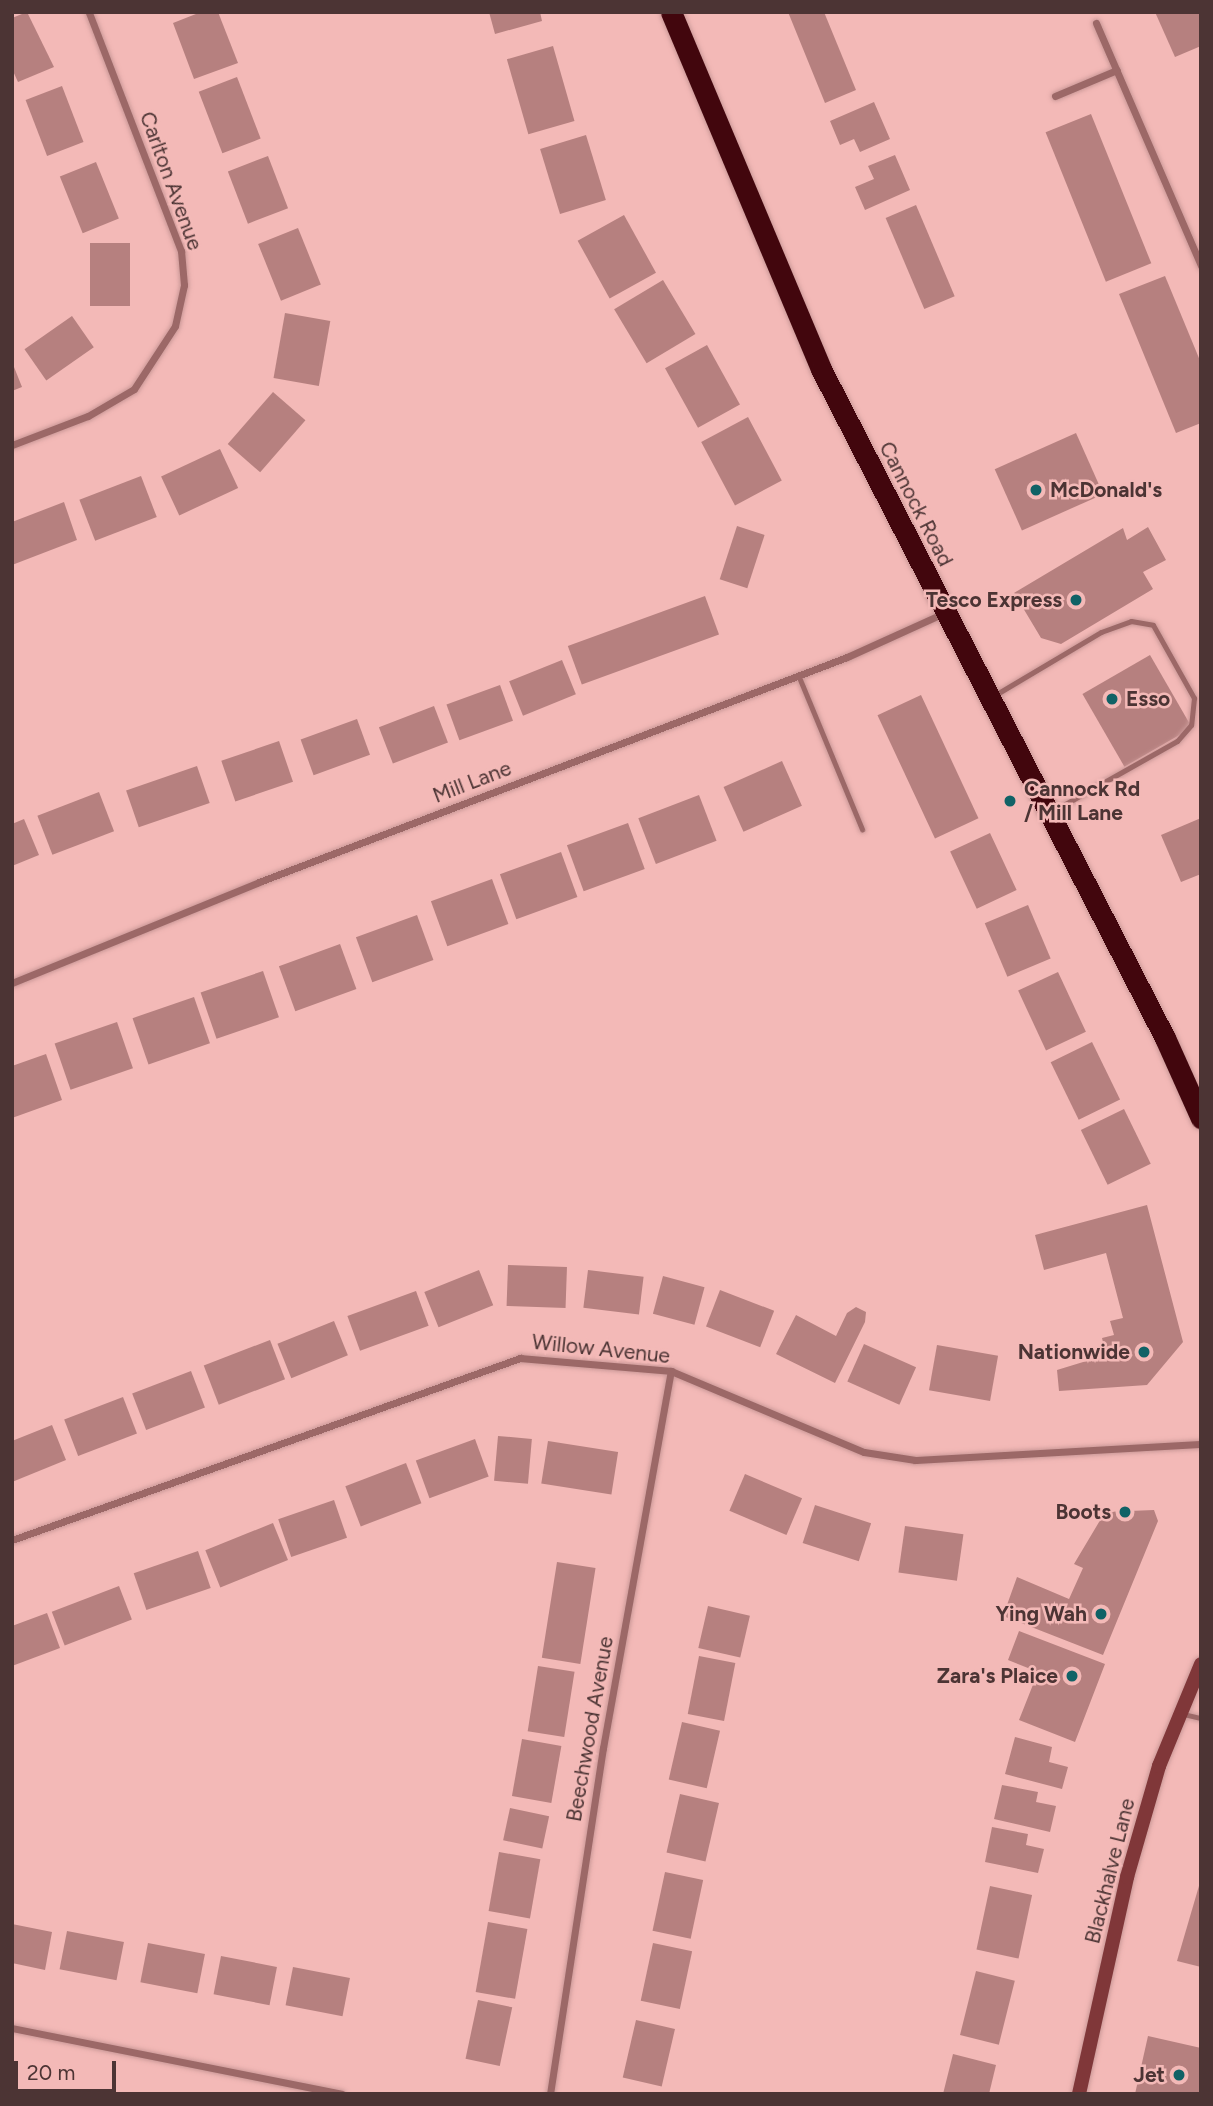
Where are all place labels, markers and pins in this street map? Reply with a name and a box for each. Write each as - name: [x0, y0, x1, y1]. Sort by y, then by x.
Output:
- place label: McDonald's: [1050, 477, 1162, 503]
- marker: McDonald's: [1028, 482, 1044, 498]
- place label: Tesco Express: [926, 587, 1062, 613]
- marker: Tesco Express: [1068, 592, 1084, 608]
- place label: Esso: [1126, 686, 1170, 712]
- marker: Esso: [1104, 691, 1120, 707]
- place label: Cannock Rd / Mill Lane: [1024, 776, 1140, 826]
- marker: Cannock Rd / Mill Lane: [1002, 793, 1018, 809]
- place label: Nationwide: [1018, 1339, 1130, 1365]
- marker: Nationwide: [1136, 1344, 1152, 1360]
- place label: Boots: [1056, 1499, 1111, 1525]
- marker: Boots: [1117, 1504, 1133, 1520]
- place label: Ying Wah: [995, 1601, 1087, 1627]
- marker: Ying Wah: [1093, 1606, 1109, 1622]
- place label: Zara's Plaice: [937, 1663, 1058, 1689]
- marker: Zara's Plaice: [1064, 1668, 1080, 1684]
- place label: Jet: [1133, 2062, 1165, 2088]
- marker: Jet: [1171, 2067, 1187, 2083]

